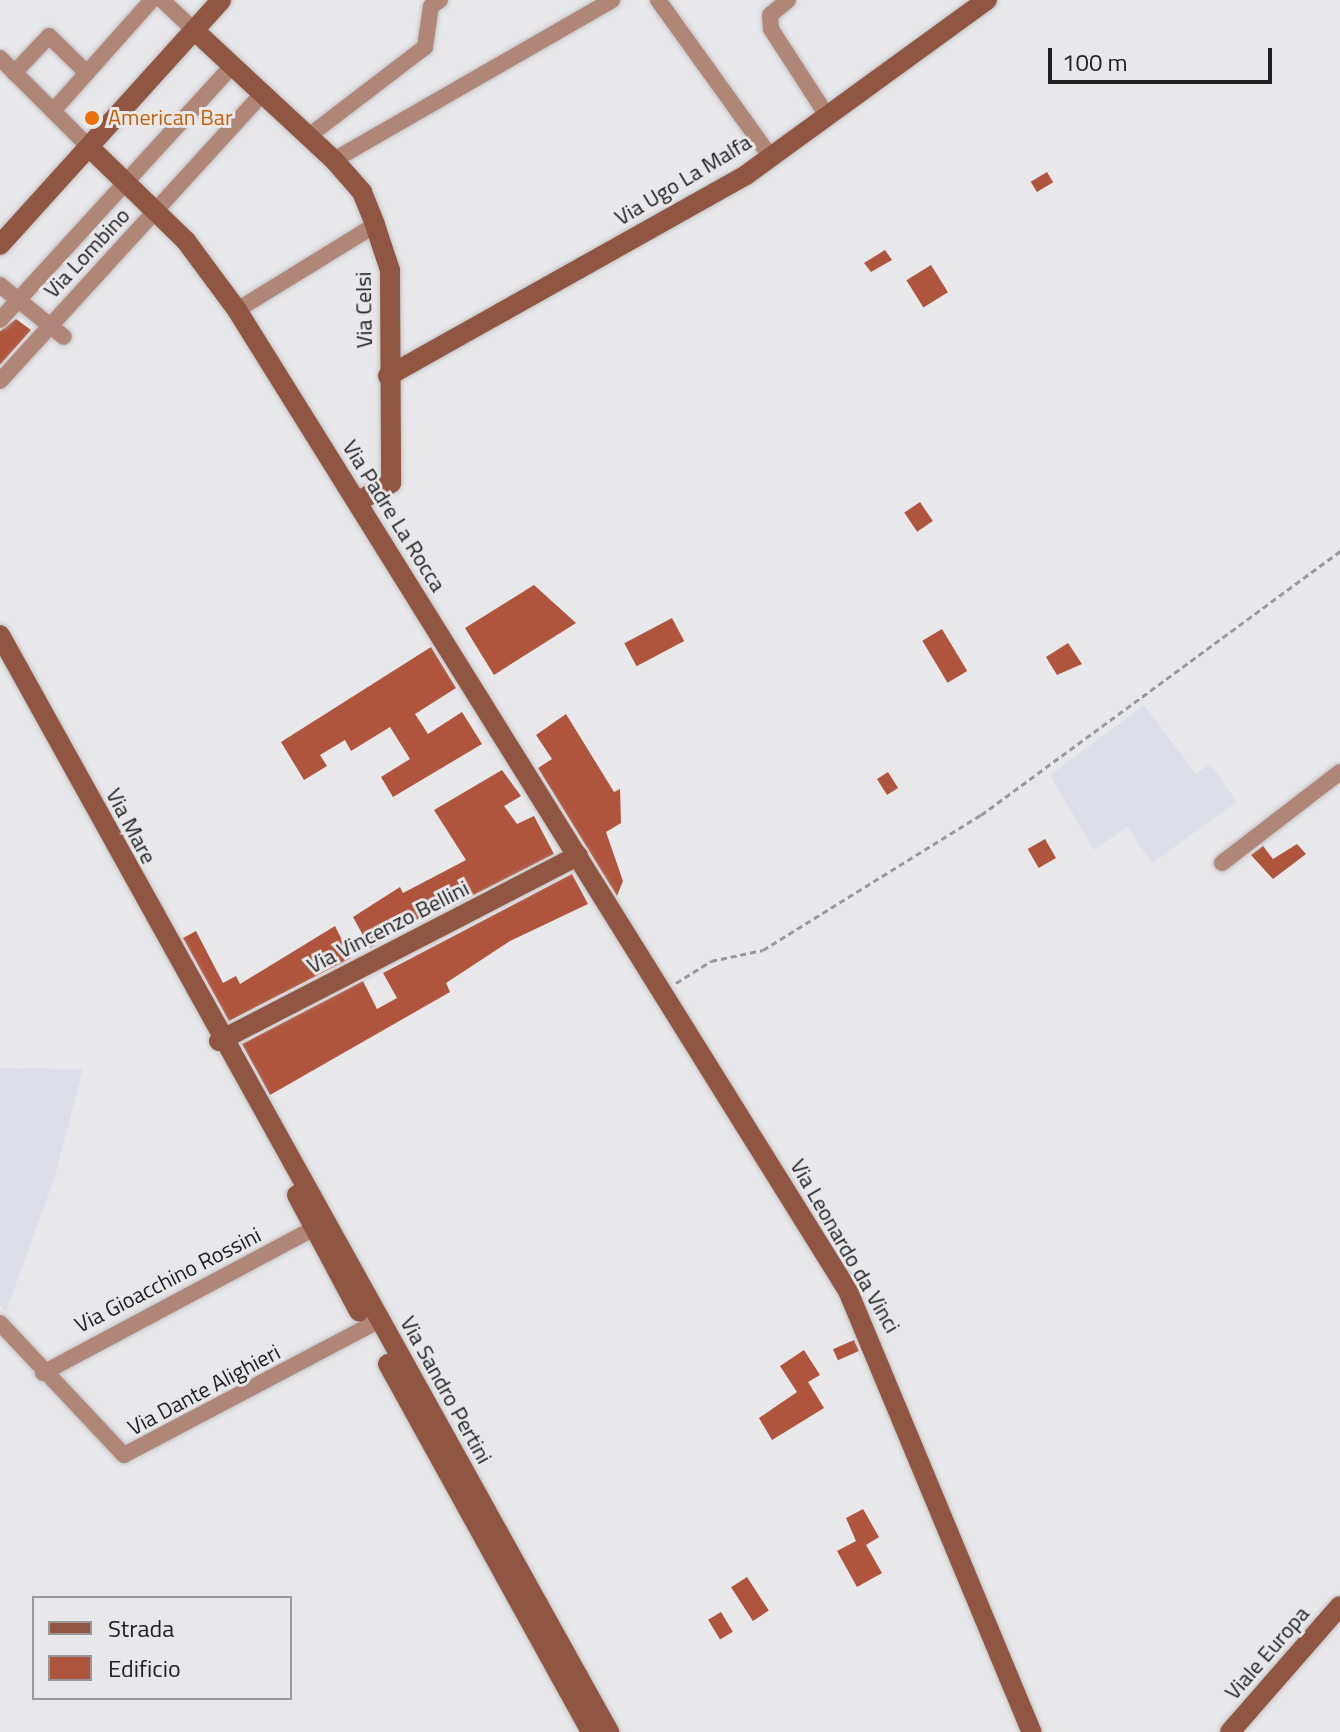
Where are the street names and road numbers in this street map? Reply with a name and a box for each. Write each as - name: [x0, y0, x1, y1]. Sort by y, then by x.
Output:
- street label: Via Ugo La Malfa: [610, 129, 756, 231]
- street label: Via Lombino: [39, 202, 135, 304]
- street label: Via Celsi: [350, 272, 378, 348]
- street label: Via Padre La Rocca: [337, 435, 451, 597]
- street label: Via Mare: [100, 784, 162, 868]
- street label: Via Vincenzo Bellini: [303, 875, 473, 979]
- street label: Via Leonardo da Vinci: [785, 1154, 905, 1338]
- street label: Via Gioacchino Rossini: [71, 1222, 265, 1338]
- street label: Via Sandro Pertini: [395, 1312, 497, 1468]
- street label: Via Dante Alighieri: [123, 1339, 285, 1441]
- street label: Viale Europa: [1219, 1601, 1315, 1705]

